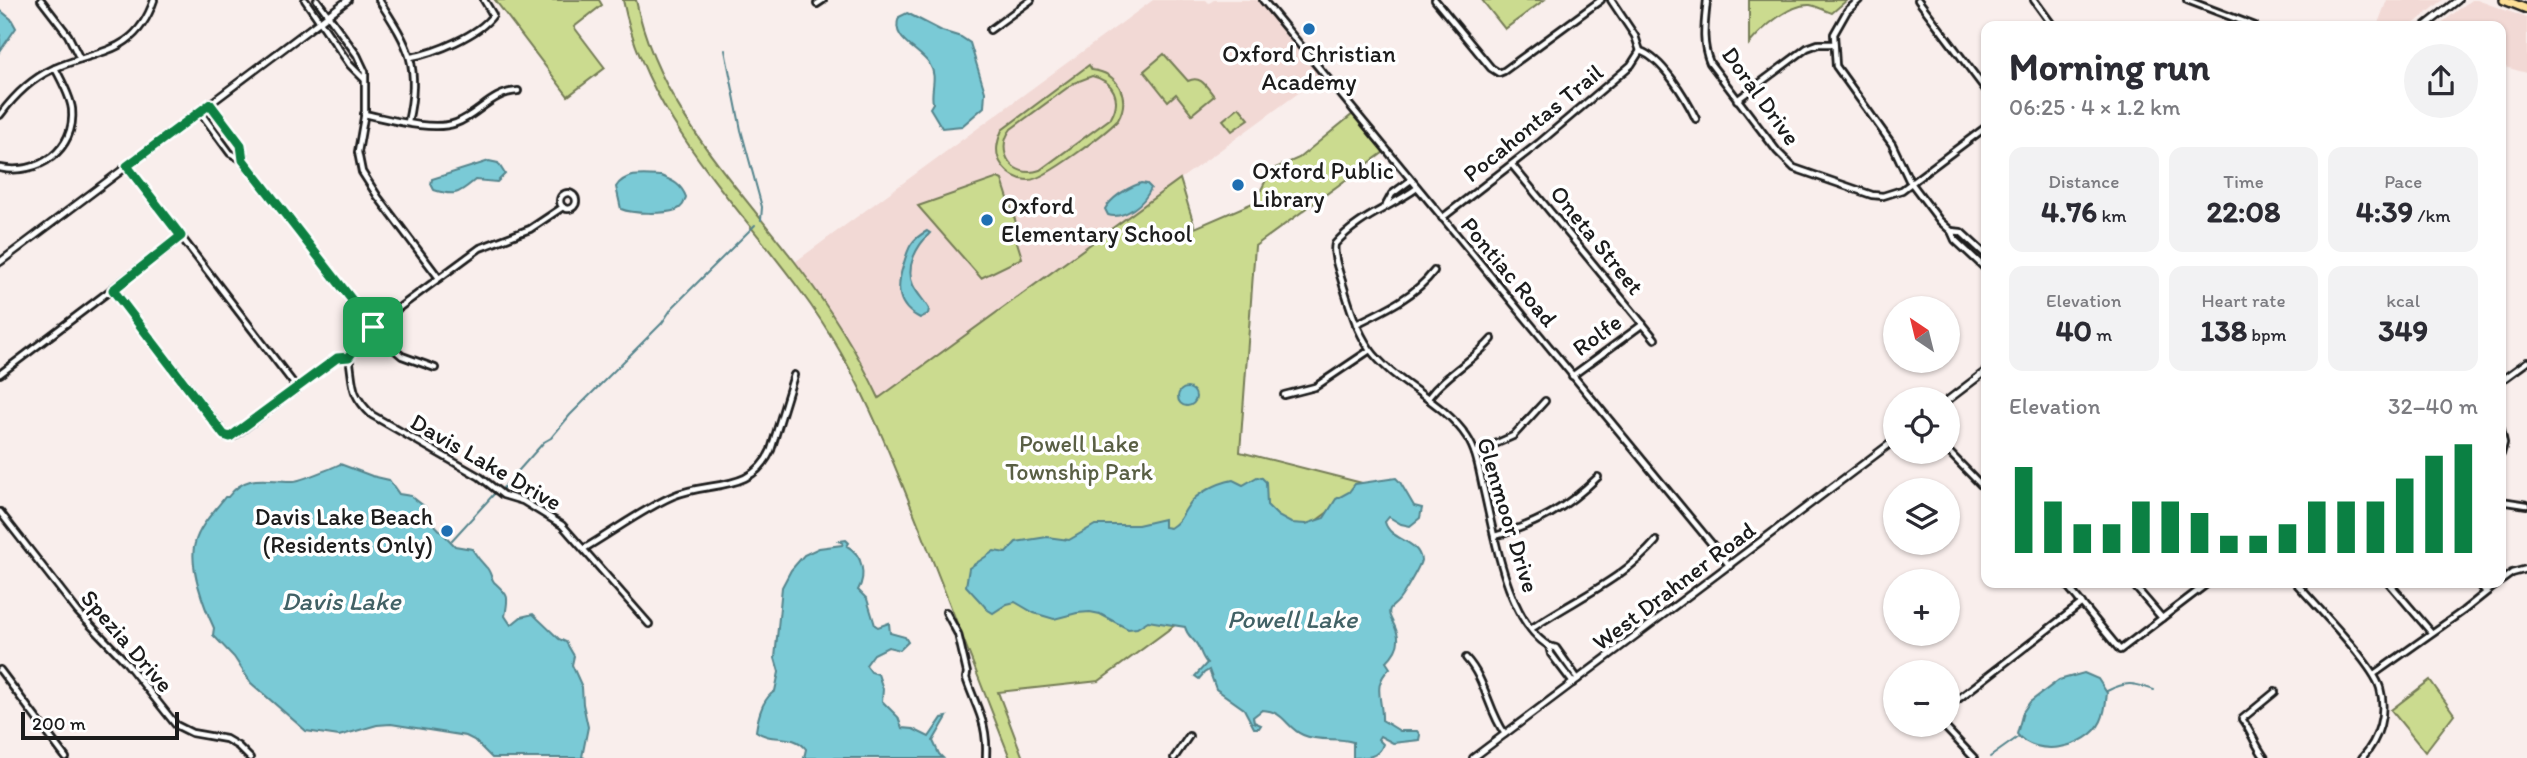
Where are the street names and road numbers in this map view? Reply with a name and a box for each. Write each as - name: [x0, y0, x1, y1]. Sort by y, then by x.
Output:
- street label: Doral Drive: [1716, 41, 1807, 151]
- street label: Pocahontas Trail: [1457, 57, 1609, 188]
- street label: Oneta Street: [1544, 179, 1650, 300]
- street label: Pontiac Road: [1455, 211, 1564, 333]
- street label: Rolfe: [1566, 307, 1627, 362]
- street label: Davis Lake Drive: [406, 407, 567, 517]
- street label: Glenmoor Drive: [1471, 434, 1546, 596]
- street label: West Drahner Road: [1586, 515, 1761, 656]
- street label: Spezia Drive: [75, 583, 180, 698]

